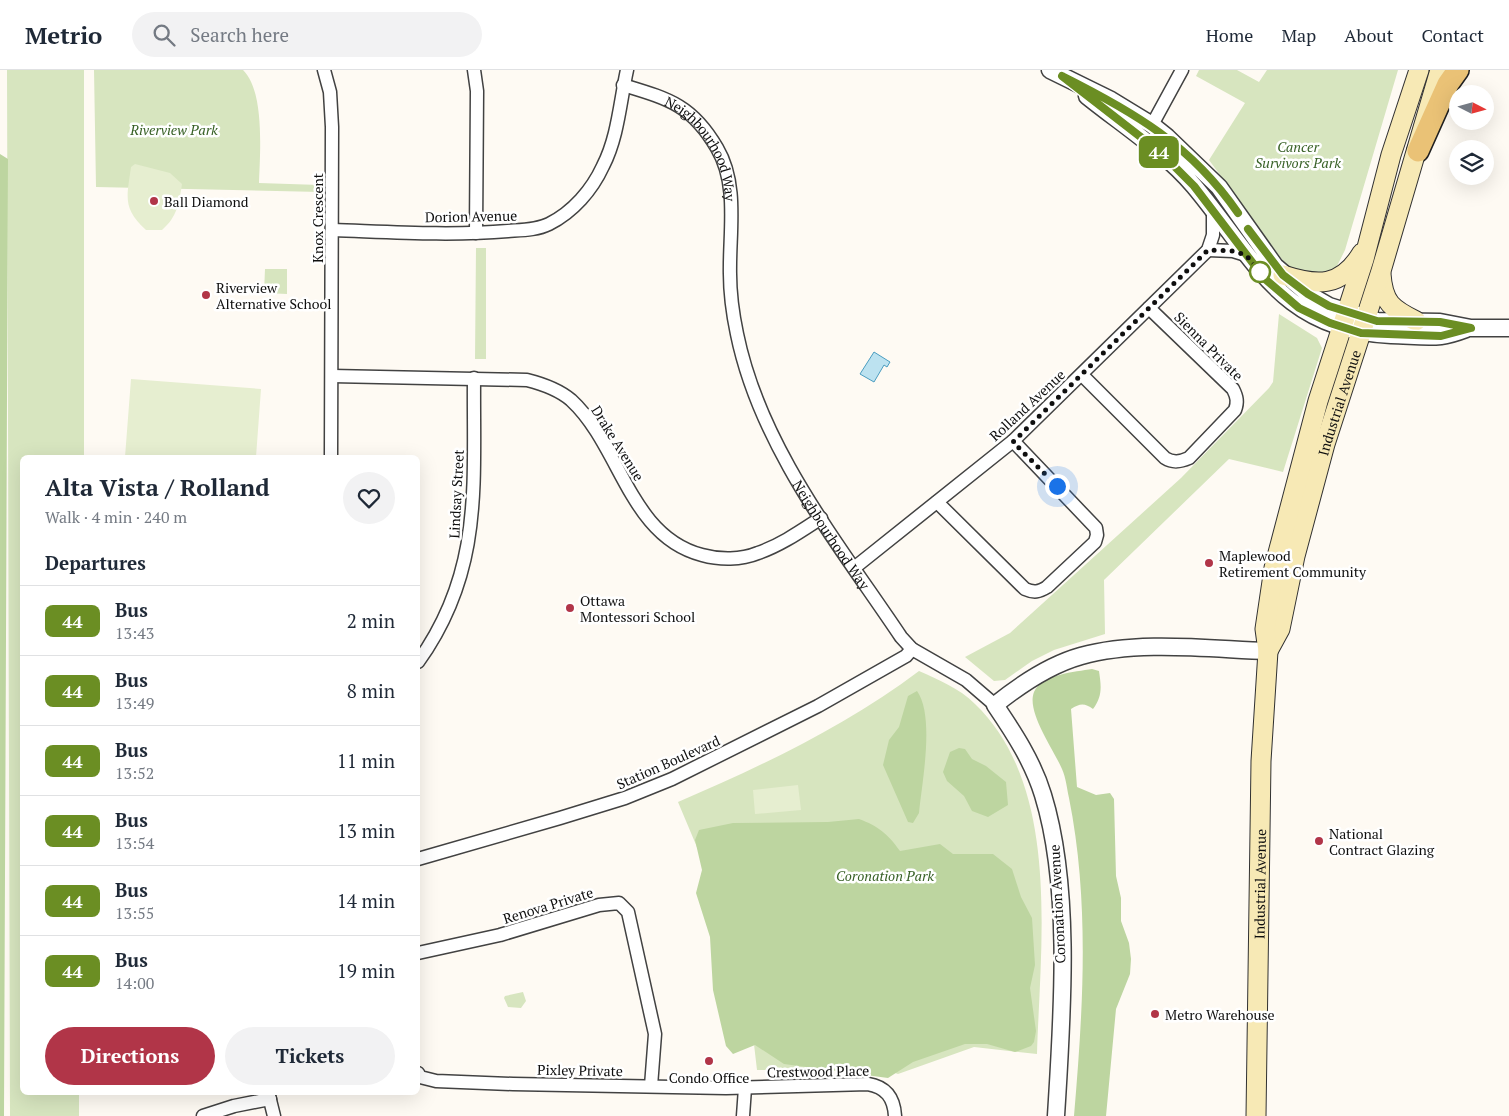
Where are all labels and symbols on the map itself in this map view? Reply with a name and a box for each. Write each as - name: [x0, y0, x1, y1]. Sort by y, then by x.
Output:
- north arrow: [1449, 85, 1494, 130]
- street label: Neighbourhood Way: [662, 91, 741, 203]
- park label: Riverview Park: [129, 120, 218, 139]
- line badge: 44: [1136, 136, 1182, 168]
- park label: Cancer Survivors Park: [1255, 137, 1341, 172]
- street label: Knox Crescent: [308, 172, 327, 263]
- place label: Ball Diamond: [164, 192, 249, 211]
- marker: Ball Diamond: [148, 195, 160, 207]
- street label: Dorion Avenue: [425, 206, 517, 226]
- unlabelled marker: [1249, 261, 1271, 283]
- place label: Riverview Alternative School: [216, 278, 331, 313]
- marker: Riverview Alternative School: [200, 289, 212, 301]
- street label: Sienna Private: [1170, 307, 1248, 385]
- street label: Industrial Avenue: [1313, 347, 1364, 458]
- street label: Rolland Avenue: [985, 365, 1069, 445]
- street label: Drake Avenue: [587, 402, 649, 484]
- street label: Lindsay Street: [444, 448, 468, 539]
- your location: [1045, 474, 1070, 499]
- street label: Neighbourhood Way: [789, 476, 875, 593]
- place label: Maplewood Retirement Community: [1219, 546, 1367, 581]
- marker: Maplewood Retirement Community: [1203, 557, 1215, 569]
- place label: Ottawa Montessori School: [580, 591, 695, 626]
- marker: Ottawa Montessori School: [564, 602, 576, 614]
- street label: Station Boulevard: [613, 731, 723, 793]
- place label: National Contract Glazing: [1329, 824, 1435, 859]
- street label: Industrial Avenue: [1249, 829, 1270, 939]
- marker: National Contract Glazing: [1313, 835, 1325, 847]
- street label: Coronation Avenue: [1044, 844, 1070, 964]
- park label: Coronation Park: [836, 866, 934, 885]
- street label: Renova Private: [501, 882, 595, 928]
- place label: Metro Warehouse: [1165, 1005, 1275, 1024]
- marker: Metro Warehouse: [1149, 1008, 1161, 1020]
- marker: Condo Office: [703, 1055, 715, 1067]
- street label: Pixley Private: [537, 1060, 623, 1080]
- street label: Crestwood Place: [767, 1061, 869, 1081]
- place label: Condo Office: [669, 1068, 749, 1087]

